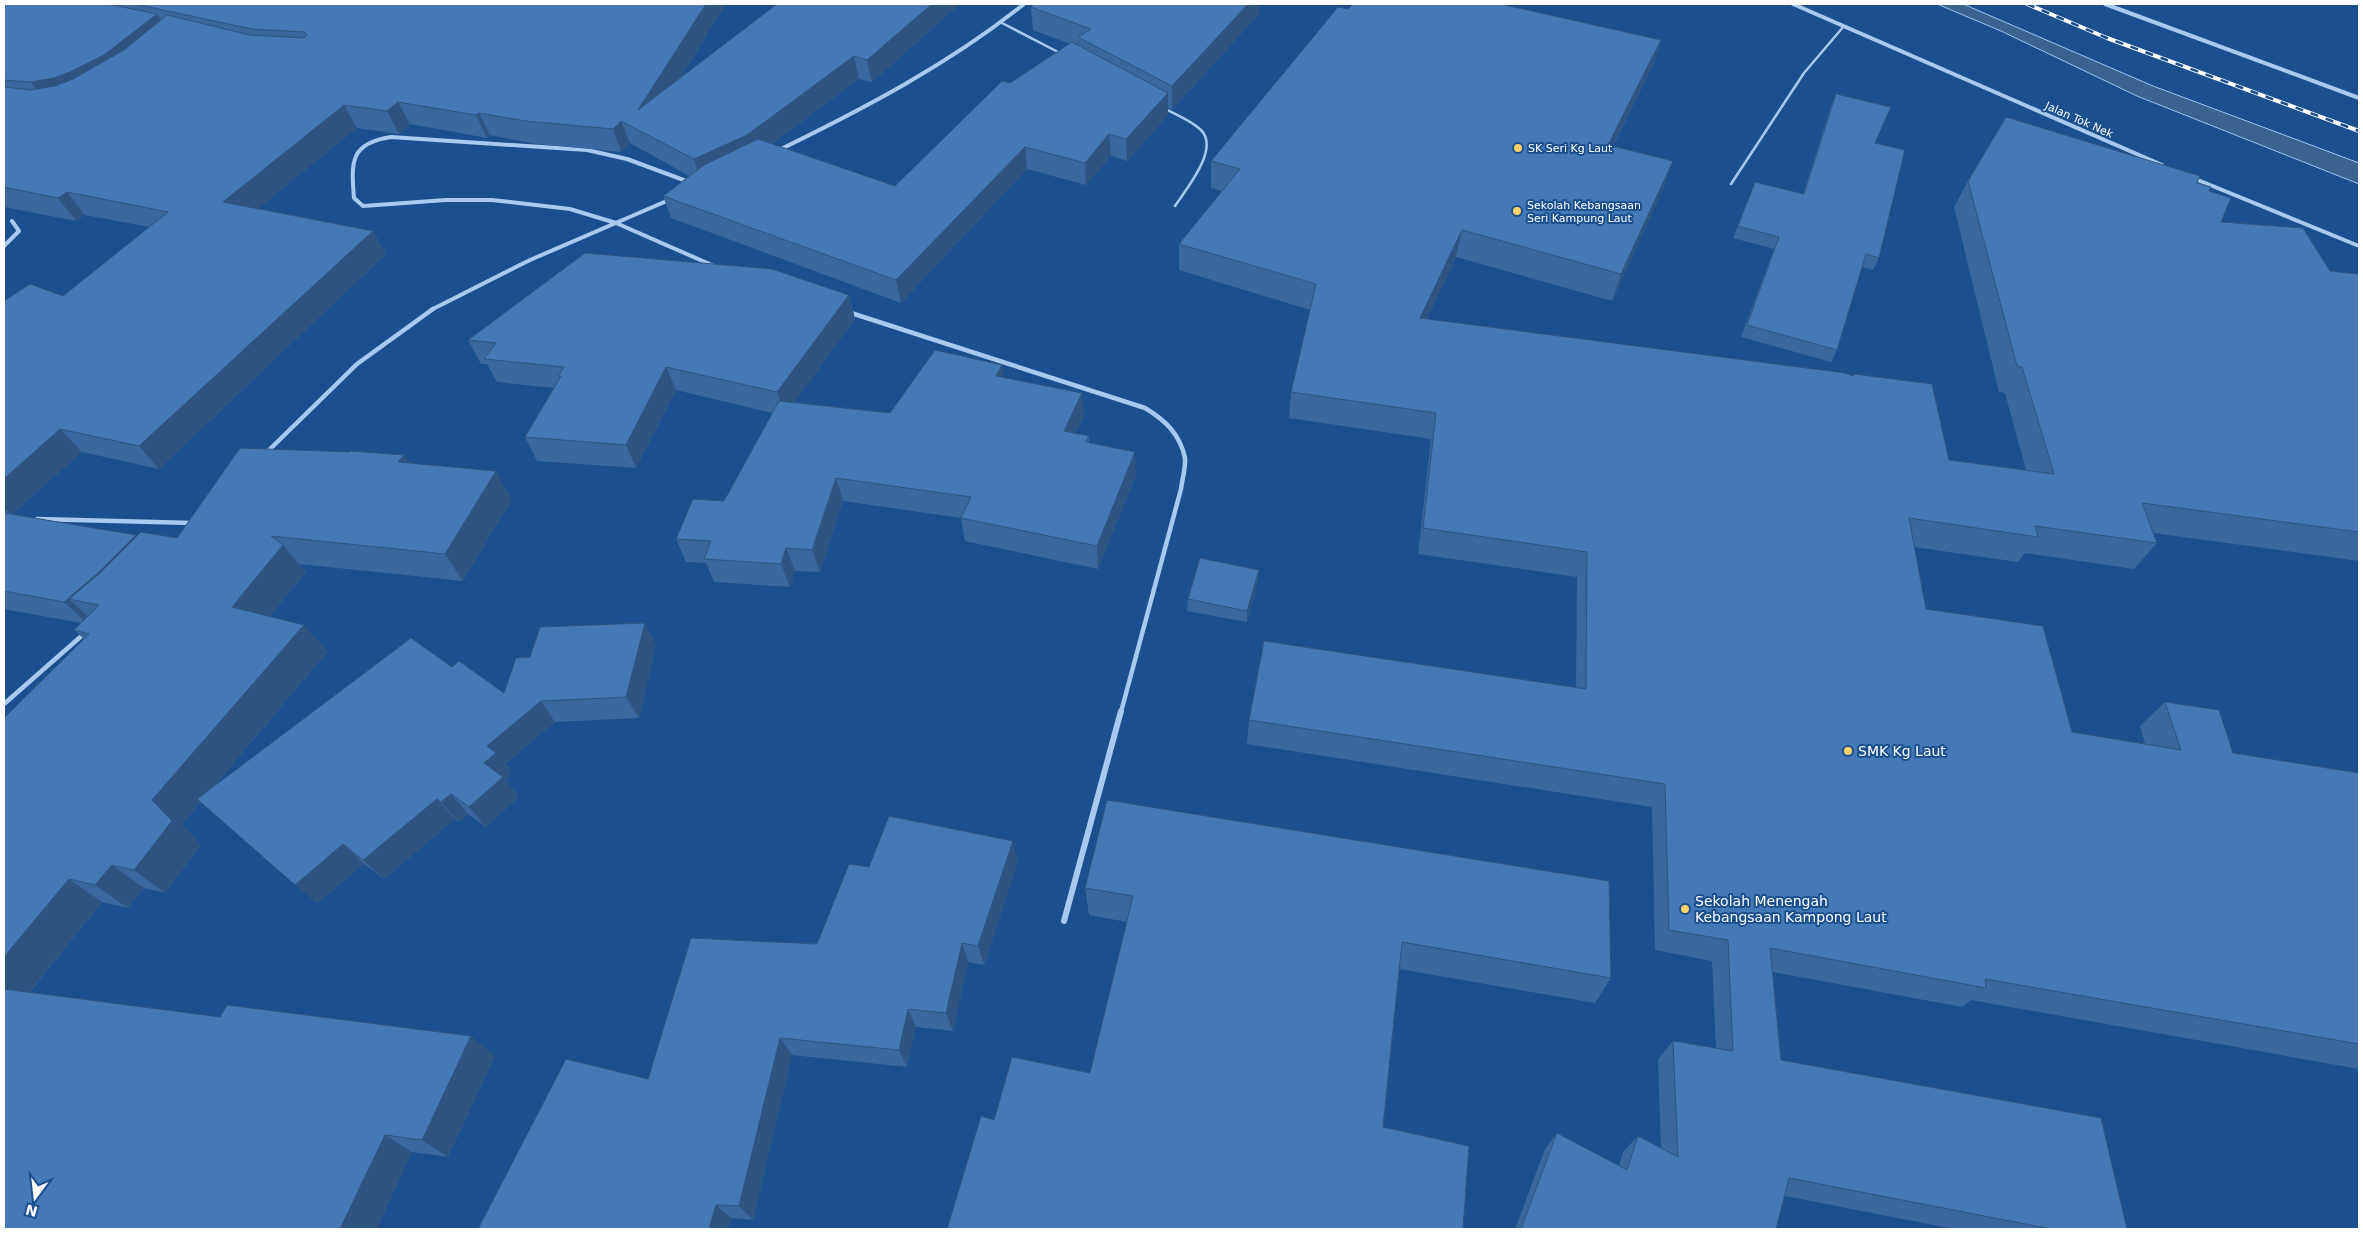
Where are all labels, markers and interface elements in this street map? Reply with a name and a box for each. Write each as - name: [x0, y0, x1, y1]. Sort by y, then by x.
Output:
- street label: Jalan Tok Nek: [2042, 99, 2116, 141]
- marker: SK Seri Kg Laut: [1512, 142, 1524, 154]
- place label: SK Seri Kg Laut: [1528, 142, 1613, 155]
- place label: Sekolah Kebangsaan Seri Kampung Laut: [1527, 199, 1641, 225]
- marker: Sekolah Kebangsaan Seri Kampung Laut: [1511, 205, 1523, 217]
- place label: SMK Kg Laut: [1858, 743, 1946, 759]
- marker: SMK Kg Laut: [1842, 745, 1854, 757]
- place label: Sekolah Menengah Kebangsaan Kampong Laut: [1695, 893, 1887, 925]
- marker: Sekolah Menengah Kebangsaan Kampong Laut: [1679, 903, 1691, 915]
- north arrow: [10, 1173, 60, 1223]
- text: N: [24, 1201, 39, 1220]

